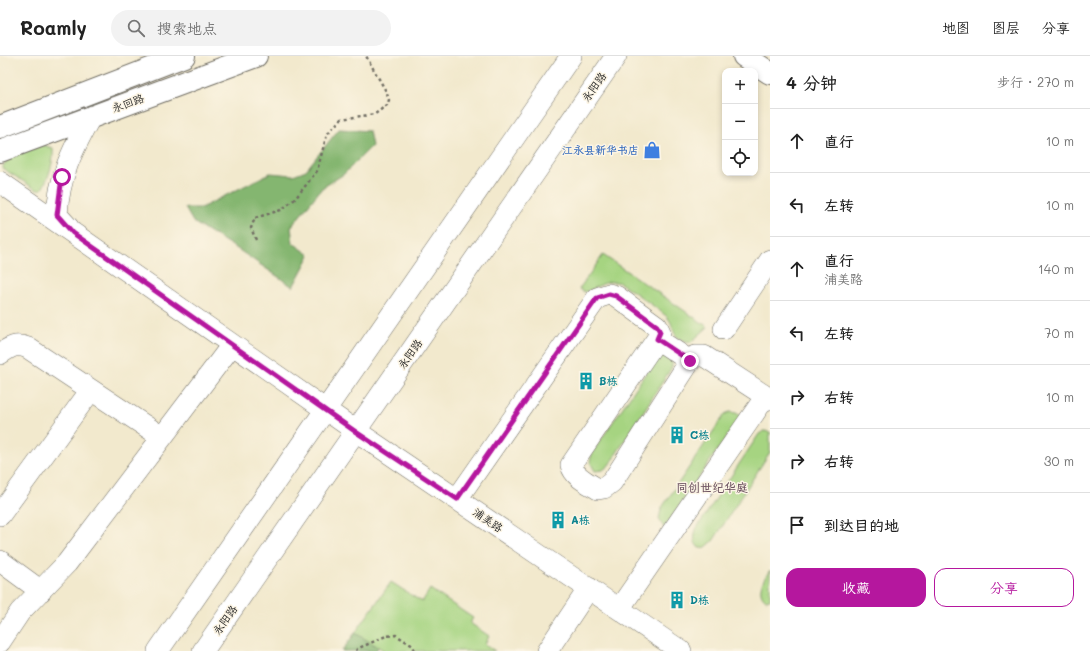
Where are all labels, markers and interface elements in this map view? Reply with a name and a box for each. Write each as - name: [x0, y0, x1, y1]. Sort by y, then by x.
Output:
- search box: [111, 10, 391, 46]
- text: Roamly: [20, 15, 87, 40]
- icon: search: [125, 17, 147, 39]
- text: 搜索地点: [157, 18, 217, 38]
- text: 地图: [942, 18, 970, 37]
- text: 图层: [992, 18, 1020, 37]
- text: 分享: [1042, 18, 1070, 37]
- map controls: [722, 68, 758, 176]
- button: +: [722, 68, 758, 104]
- street label: 永阳路: [578, 69, 609, 105]
- text: 4 分钟: [786, 71, 837, 93]
- text: 步行 · 270 m: [997, 73, 1074, 90]
- street label: 永回路: [110, 90, 146, 115]
- button: −: [722, 104, 758, 140]
- icon: ahead: [786, 130, 808, 152]
- text: 直行: [824, 131, 854, 151]
- text: 10 m: [1046, 132, 1074, 149]
- shop icon: 江永县新华书店: [642, 140, 662, 160]
- button: locate: [722, 140, 758, 176]
- place label: 江永县新华书店: [562, 142, 639, 157]
- route start: [53, 168, 71, 186]
- icon: left: [786, 194, 808, 216]
- text: 左转: [824, 195, 854, 215]
- text: 10 m: [1046, 196, 1074, 213]
- text: 直行: [824, 250, 854, 270]
- icon: ahead: [786, 258, 808, 280]
- text: 140 m: [1038, 260, 1074, 277]
- text: 浦美路: [824, 270, 863, 287]
- icon: left: [786, 322, 808, 344]
- text: 左转: [824, 323, 854, 343]
- text: 70 m: [1044, 324, 1074, 341]
- street label: 永阳路: [394, 336, 425, 372]
- route end: [681, 352, 699, 370]
- building icon: B栋: [576, 371, 596, 391]
- place label: B栋: [599, 373, 617, 388]
- icon: right: [786, 386, 808, 408]
- text: 右转: [824, 387, 854, 407]
- text: 10 m: [1046, 388, 1074, 405]
- building icon: C栋: [667, 425, 687, 445]
- place label: C栋: [690, 427, 709, 442]
- icon: right: [786, 450, 808, 472]
- text: 右转: [824, 451, 854, 471]
- text: 30 m: [1044, 452, 1074, 469]
- district label: 同创世纪华庭: [676, 479, 748, 495]
- street label: 浦美路: [470, 504, 506, 535]
- building icon: A栋: [548, 510, 568, 530]
- place label: A栋: [571, 512, 590, 527]
- icon: arrive: [786, 514, 808, 536]
- text: 到达目的地: [824, 515, 899, 535]
- button: 收藏: [786, 568, 926, 607]
- button: 分享: [934, 568, 1074, 607]
- building icon: D栋: [667, 590, 687, 610]
- place label: D栋: [690, 592, 709, 607]
- street label: 永阳路: [209, 602, 240, 638]

